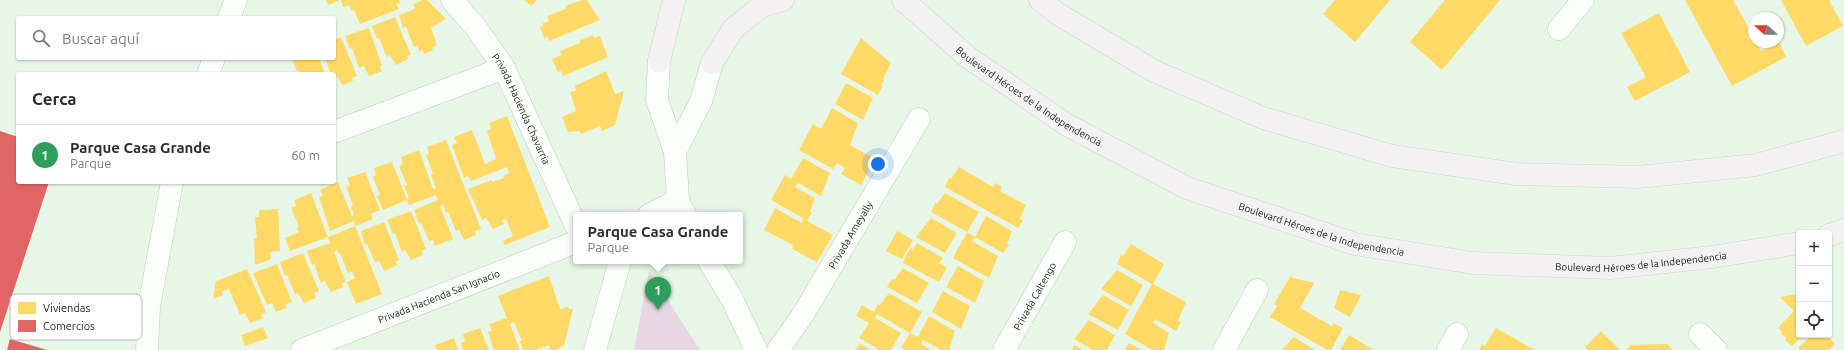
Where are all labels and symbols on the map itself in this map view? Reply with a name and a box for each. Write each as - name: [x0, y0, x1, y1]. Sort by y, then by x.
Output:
- north arrow: [1748, 12, 1784, 48]
- street label: Boulevard Héroes de la Independencia: [954, 44, 1104, 148]
- street label: Privada Hacienda Chavarría: [490, 51, 553, 166]
- your location: [868, 154, 888, 174]
- street label: Privada Ameyally: [826, 199, 874, 270]
- street label: Boulevard Héroes de la Independencia: [1237, 200, 1405, 257]
- street label: Boulevard Héroes de la Independencia: [1555, 249, 1727, 274]
- street label: Privada Caltengo: [1011, 260, 1058, 332]
- street label: Privada Hacienda San Ignacio: [376, 267, 501, 325]
- pin: 1: [645, 277, 671, 310]
- legend: [10, 294, 142, 340]
- text: Viviendas: [43, 302, 90, 314]
- text: Comercios: [43, 320, 95, 332]

